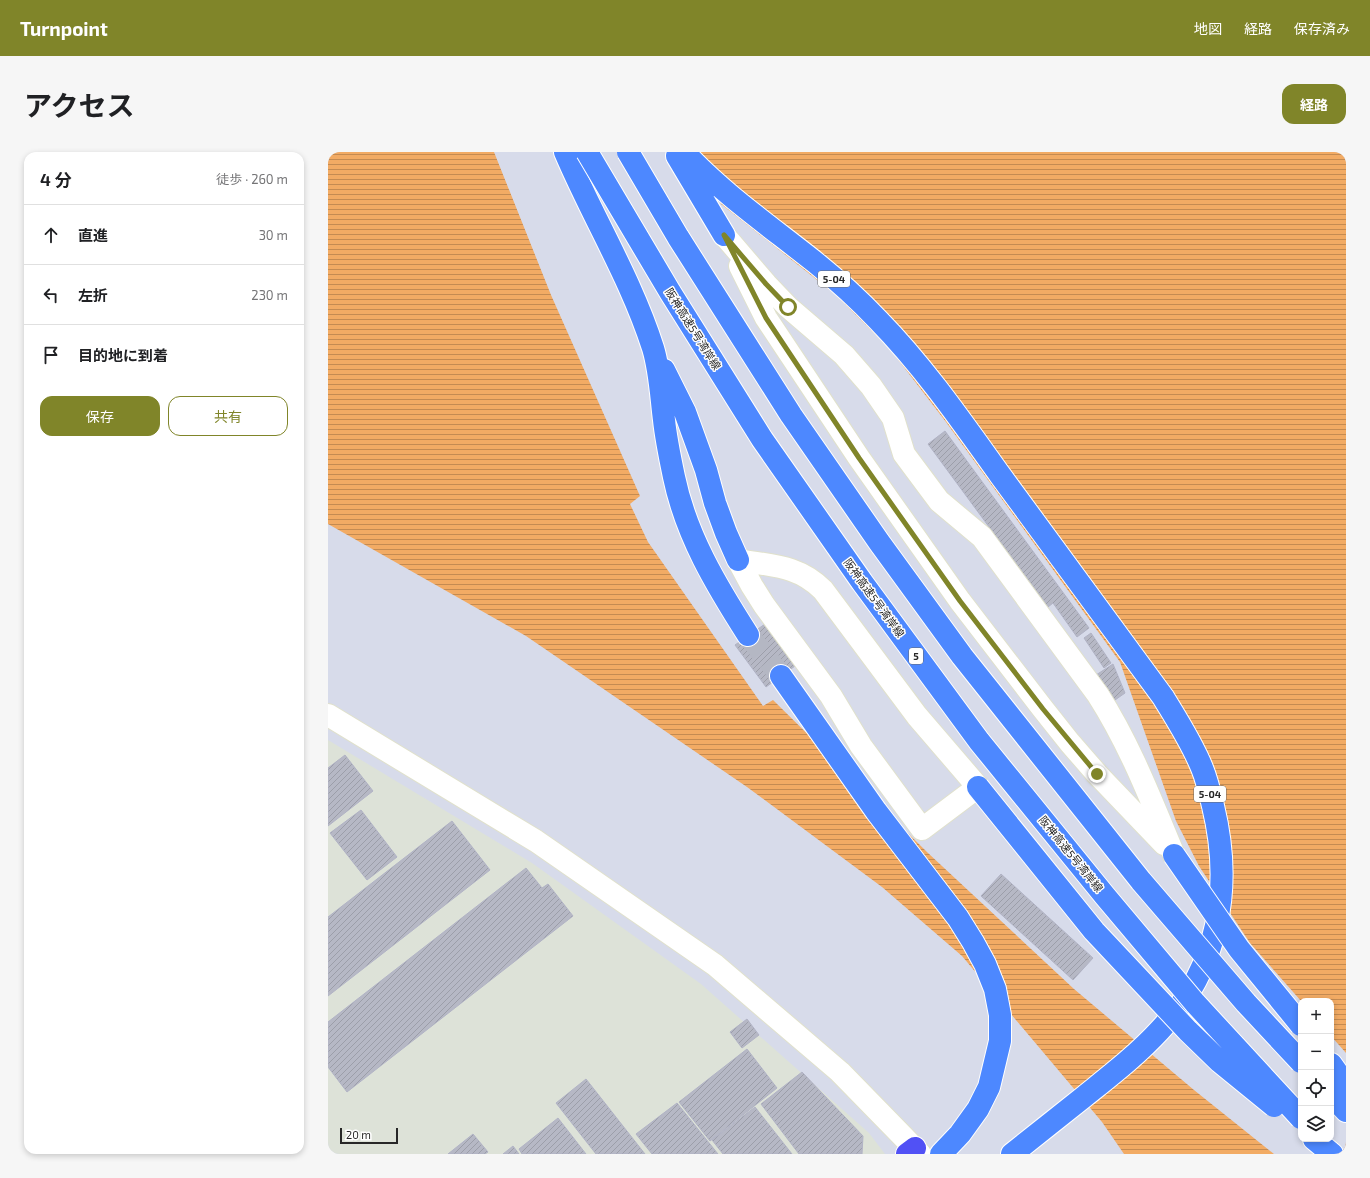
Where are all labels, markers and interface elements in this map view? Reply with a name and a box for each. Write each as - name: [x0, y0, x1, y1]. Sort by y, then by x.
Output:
- text: Turnpoint: [20, 17, 108, 40]
- text: 地図: [1194, 20, 1222, 37]
- text: 経路: [1244, 20, 1272, 37]
- text: 保存済み: [1294, 20, 1350, 37]
- button: 経路: [1282, 84, 1346, 124]
- text: アクセス: [24, 88, 135, 122]
- text: 4 分: [40, 169, 72, 189]
- text: 徒歩 · 260 m: [216, 171, 288, 187]
- icon: ahead: [40, 224, 62, 246]
- text: 直進: [78, 226, 108, 244]
- text: 30 m: [259, 227, 288, 243]
- road number: 5-04: [818, 271, 850, 287]
- icon: left: [40, 284, 62, 306]
- street label: 阪神高速5号湾岸線: [663, 285, 724, 372]
- text: 左折: [78, 286, 108, 304]
- text: 230 m: [251, 287, 288, 303]
- route start: [779, 298, 797, 316]
- icon: arrive: [40, 344, 62, 366]
- text: 目的地に到着: [78, 346, 168, 364]
- button: 保存: [40, 396, 160, 436]
- button: 共有: [168, 396, 288, 436]
- street label: 阪神高速5号湾岸線: [842, 556, 907, 640]
- road number: 5: [909, 648, 923, 664]
- route end: [1088, 765, 1106, 783]
- road number: 5-04: [1194, 786, 1226, 802]
- street label: 阪神高速5号湾岸線: [1037, 813, 1106, 894]
- map controls: [1298, 998, 1334, 1142]
- button: +: [1298, 998, 1334, 1034]
- button: −: [1298, 1034, 1334, 1070]
- button: locate: [1298, 1070, 1334, 1106]
- button: layers: [1298, 1106, 1334, 1142]
- scale bar: [340, 1126, 398, 1145]
- text: 20 m: [346, 1128, 371, 1141]

